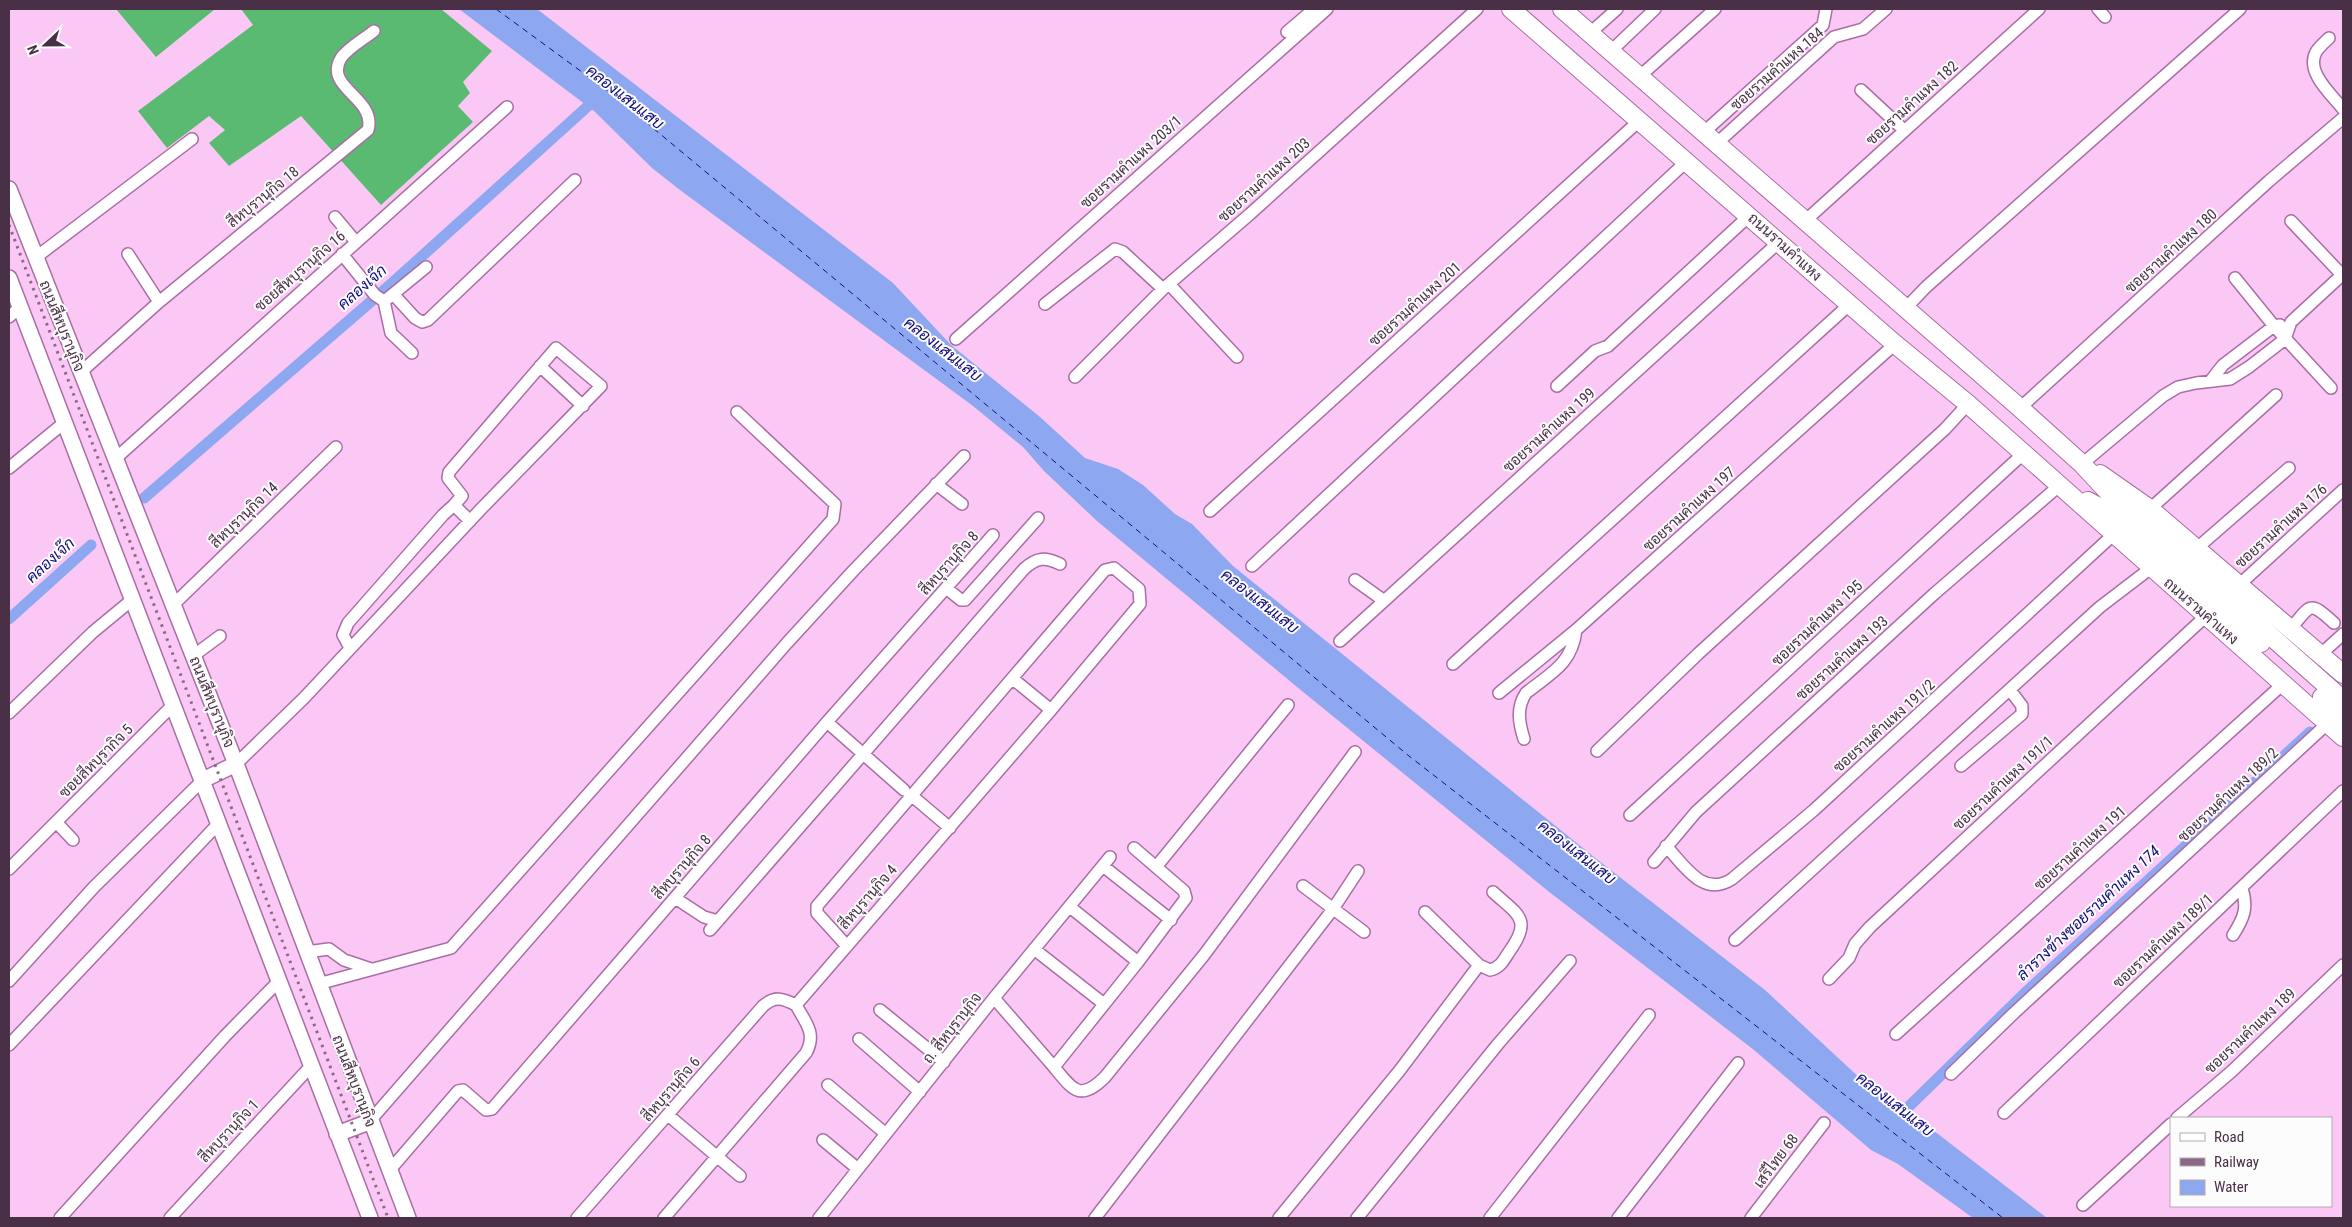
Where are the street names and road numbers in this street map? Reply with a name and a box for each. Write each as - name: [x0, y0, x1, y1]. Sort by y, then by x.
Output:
- street label: ซอยรามคำแหง 184: [1727, 24, 1827, 114]
- street label: ซอยรามคำแหง 182: [1862, 57, 1962, 149]
- street label: ซอยรามคำแหง 203/1: [1077, 112, 1185, 212]
- street label: ซอยรามคำแหง 203: [1214, 134, 1314, 226]
- street label: สีหบุรานุกิจ 18: [223, 162, 304, 233]
- street label: ซอยรามคำแหง 180: [2121, 205, 2221, 297]
- street label: ถนนรามคำแหง: [1744, 209, 1826, 285]
- street label: ซอยสีหบุรานุกิจ 16: [250, 226, 350, 317]
- street label: ซอยรามคำแหง 201: [1365, 258, 1465, 350]
- street label: ถนนสีหบุรานุกิจ: [34, 277, 89, 375]
- street label: ซอยรามคำแหง 199: [1499, 384, 1599, 476]
- street label: ซอยรามคำแหง 197: [1639, 463, 1739, 555]
- street label: สีหบุรานุกิจ 14: [206, 478, 283, 553]
- street label: ซอยรามคำแหง 176: [2231, 480, 2331, 572]
- street label: สีหบุรานุกิจ 8: [915, 527, 984, 600]
- street label: ถนนรามคำแหง: [2160, 574, 2242, 648]
- street label: ซอยรามคำแหง 195: [1768, 576, 1866, 670]
- street label: ซอยรามคำแหง 193: [1792, 612, 1892, 704]
- street label: ถนนสีหบุรานุกิจ: [184, 653, 239, 751]
- street label: ซอยรามคำแหง 191/2: [1830, 676, 1938, 776]
- street label: ซอยสีหบุรากิจ 5: [55, 720, 138, 803]
- street label: ซอยรามคำแหง 191/1: [1949, 732, 2057, 834]
- street label: ซอยรามคำแหง 189/2: [2174, 744, 2282, 846]
- street label: ซอยรามคำแหง 191: [2030, 802, 2130, 894]
- street label: สีหบุรานุกิจ 8: [648, 830, 716, 904]
- street label: สีหบุรานุกิจ 4: [834, 860, 902, 934]
- street label: ซอยรามคำแหง 189/1: [2109, 890, 2217, 992]
- street label: ซอยรามคำแหง 189: [2201, 984, 2299, 1078]
- street label: ถ. สีหบุรานุกิจ: [918, 988, 987, 1068]
- street label: ถนนสีหบุรานุกิจ: [326, 1032, 381, 1130]
- street label: สีหบุรานุกิจ 6: [637, 1052, 705, 1126]
- street label: สีหบุรานุกิจ 1: [194, 1095, 264, 1168]
- street label: เสรีไทย 68: [1749, 1130, 1802, 1192]

